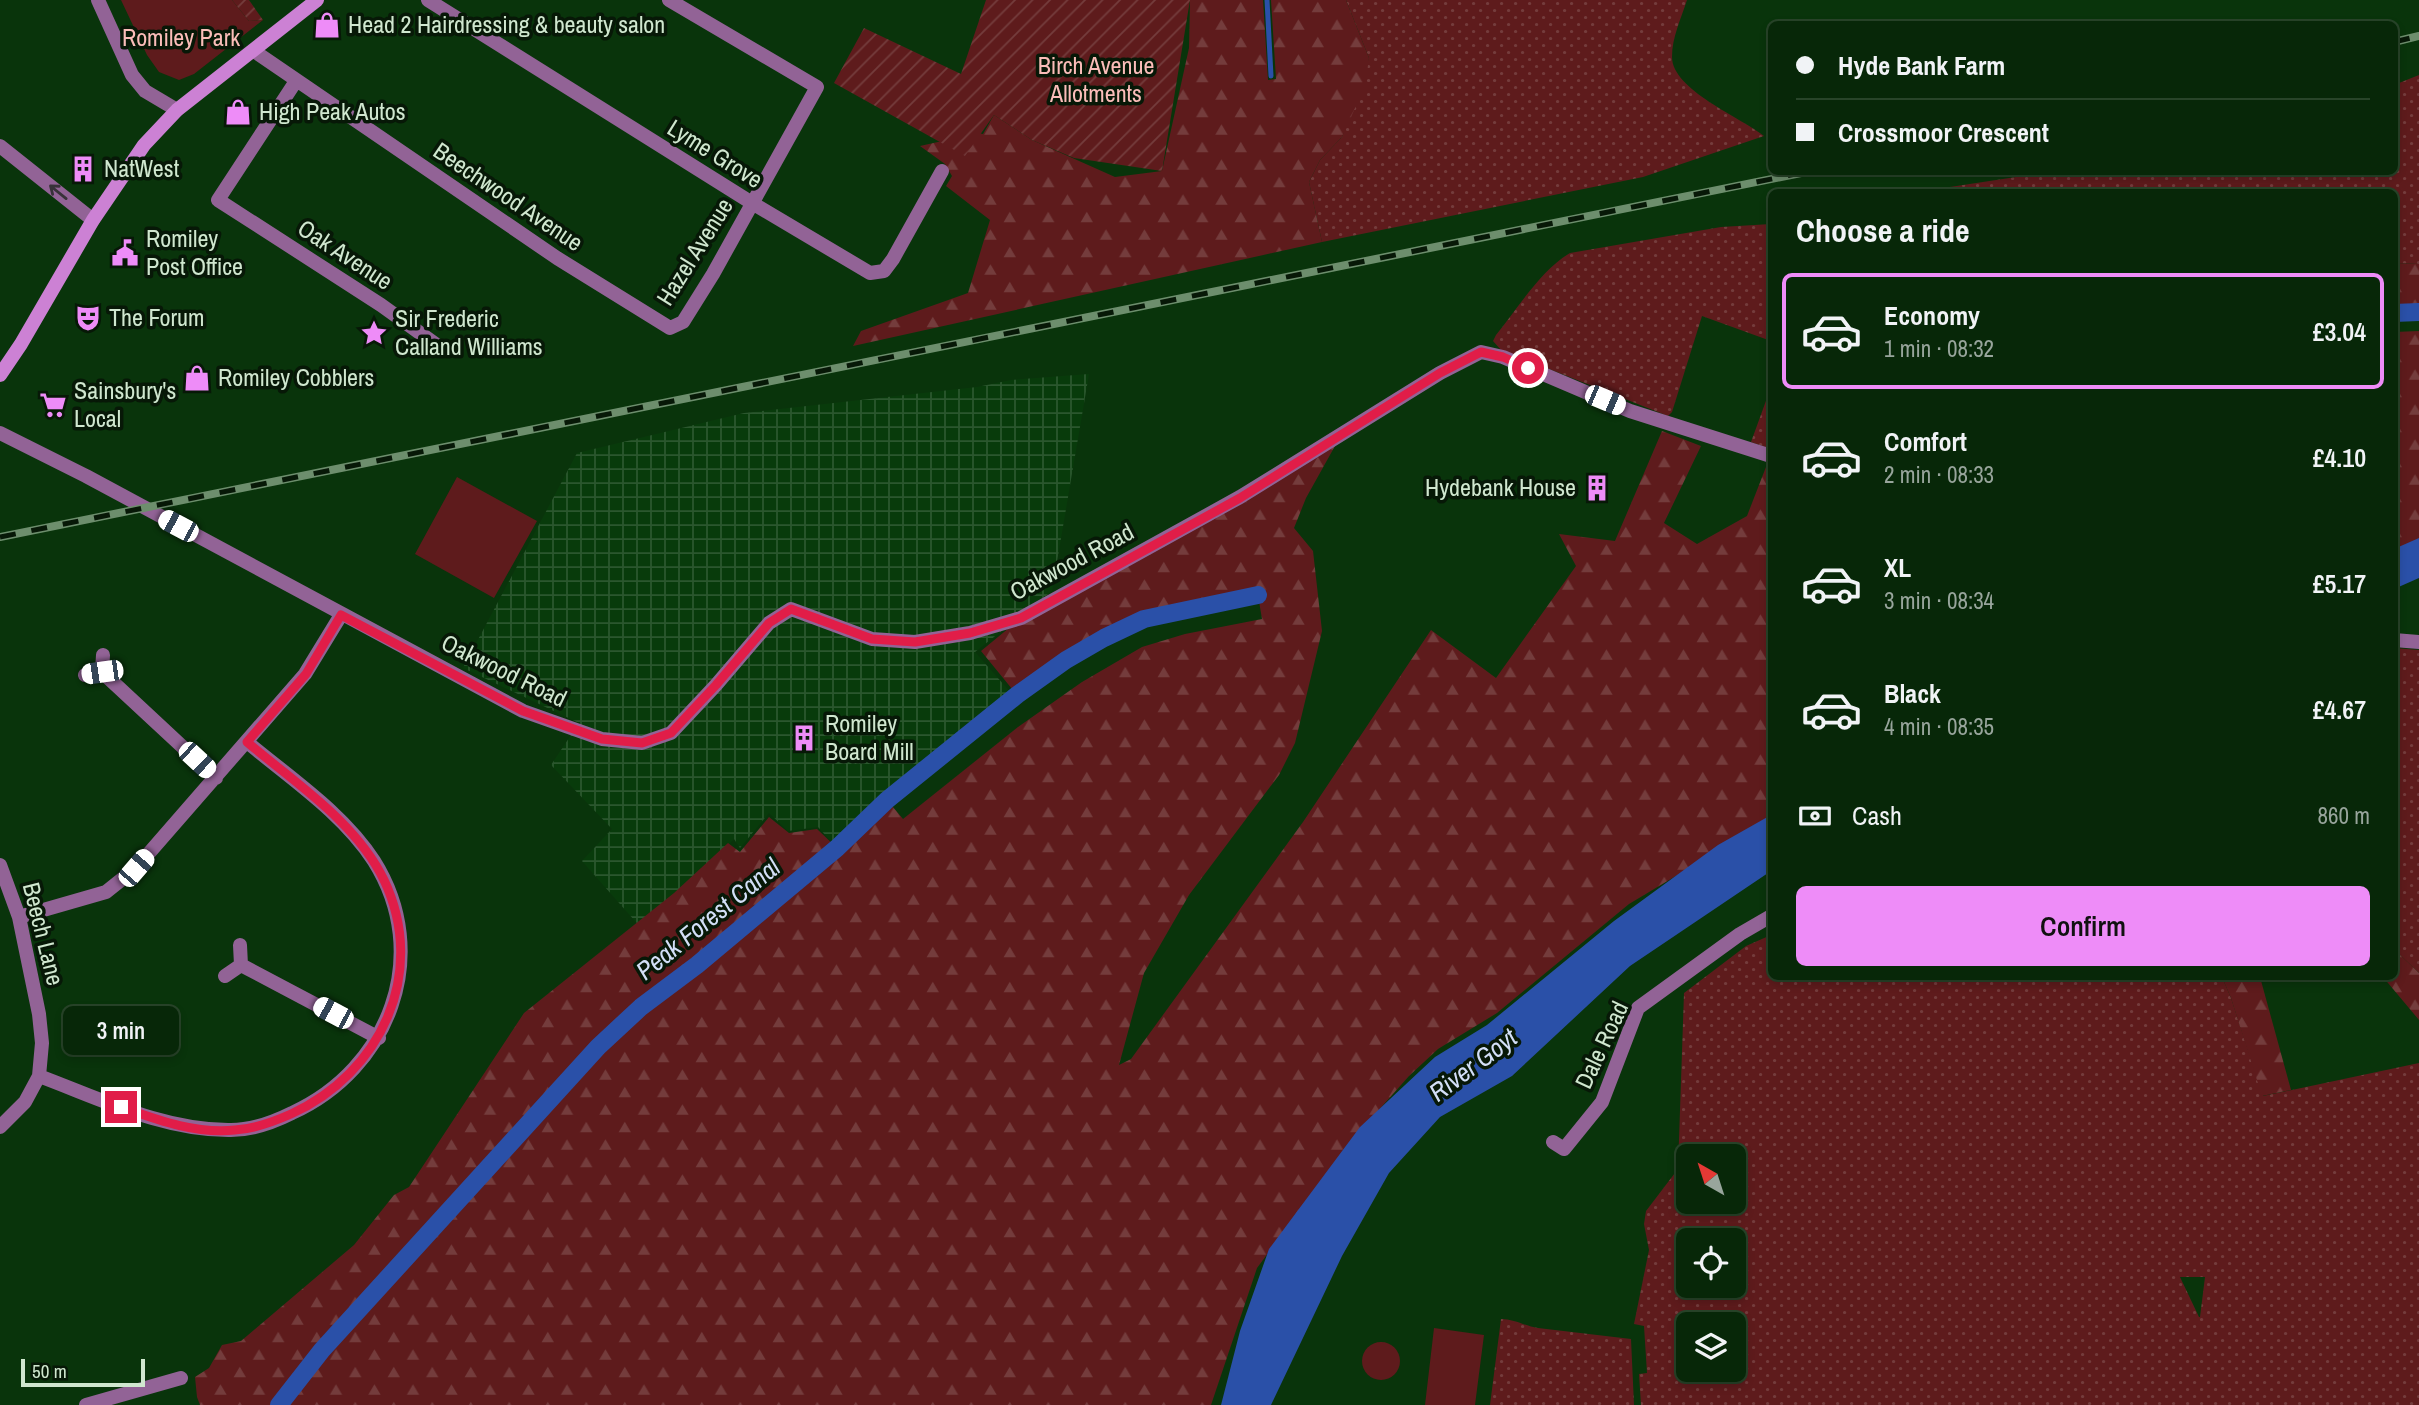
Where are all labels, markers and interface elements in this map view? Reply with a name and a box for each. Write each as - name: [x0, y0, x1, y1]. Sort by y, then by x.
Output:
- place label: Head 2 Hairdressing & beauty salon: [348, 8, 665, 40]
- shop icon: Head 2 Hairdressing & beauty salon: [312, 10, 342, 40]
- park label: Romiley Park: [122, 21, 240, 53]
- text: Hyde Bank Farm: [1838, 48, 2005, 83]
- park label: Birch Avenue Allotments: [1038, 49, 1154, 109]
- place label: High Peak Autos: [259, 95, 406, 127]
- shop icon: High Peak Autos: [223, 97, 253, 127]
- street label: Lyme Grove: [662, 111, 769, 195]
- text: Crossmoor Crescent: [1838, 115, 2049, 150]
- street label: Beechwood Avenue: [428, 134, 589, 258]
- place label: NatWest: [104, 152, 180, 184]
- building icon: NatWest: [68, 154, 98, 184]
- one-way arrow: [49, 184, 67, 199]
- street label: Hazel Avenue: [648, 192, 740, 311]
- text: Choose a ride: [1796, 209, 1970, 252]
- street label: Oak Avenue: [292, 212, 399, 297]
- place label: Romiley Post Office: [146, 222, 243, 282]
- public building icon: Romiley Post Office: [110, 238, 140, 268]
- text: Economy: [1884, 298, 1980, 333]
- icon: car: [1800, 300, 1863, 363]
- place label: The Forum: [109, 301, 204, 333]
- place label: Sir Frederic Calland Williams: [395, 302, 543, 362]
- theatre icon: The Forum: [73, 303, 103, 333]
- text: £3.04: [2313, 314, 2366, 349]
- place icon: Sir Frederic Calland Williams: [359, 318, 389, 348]
- text: 1 min · 08:32: [1884, 333, 1994, 364]
- route start: [1512, 352, 1544, 384]
- place label: Romiley Cobblers: [218, 361, 374, 393]
- shop icon: Romiley Cobblers: [182, 363, 212, 393]
- place label: Sainsbury's Local: [74, 374, 176, 434]
- car: [1582, 382, 1629, 418]
- supermarket icon: Sainsbury's Local: [38, 390, 68, 420]
- text: Comfort: [1884, 424, 1967, 459]
- icon: car: [1800, 426, 1863, 489]
- text: £4.10: [2313, 440, 2366, 475]
- text: 2 min · 08:33: [1884, 459, 1994, 490]
- place label: Hydebank House: [1425, 471, 1576, 503]
- building icon: Hydebank House: [1582, 473, 1612, 503]
- car: [155, 507, 202, 545]
- street label: Oakwood Road: [1004, 515, 1139, 607]
- text: XL: [1884, 550, 1911, 585]
- icon: car: [1800, 552, 1863, 615]
- text: £5.17: [2313, 566, 2366, 601]
- text: 3 min · 08:34: [1884, 585, 1994, 616]
- street label: Oakwood Road: [436, 626, 572, 714]
- car: [80, 659, 125, 685]
- text: Black: [1884, 676, 1941, 711]
- icon: car: [1800, 678, 1863, 741]
- text: £4.67: [2313, 692, 2366, 727]
- place label: Romiley Board Mill: [825, 707, 914, 767]
- text: 4 min · 08:35: [1884, 711, 1994, 742]
- building icon: Romiley Board Mill: [789, 723, 819, 753]
- car: [175, 738, 220, 782]
- icon: cash: [1796, 797, 1834, 835]
- text: Cash: [1852, 798, 1902, 833]
- text: 860 m: [2318, 800, 2370, 831]
- car: [115, 845, 158, 891]
- water label: Peak Forest Canal: [628, 849, 788, 988]
- street label: Beech Lane: [16, 879, 72, 989]
- button: Confirm: [1796, 886, 2370, 966]
- car: [310, 994, 357, 1032]
- street label: Dale Road: [1567, 996, 1635, 1093]
- callout: 3 min: [63, 1006, 179, 1054]
- text: 3 min: [97, 1015, 145, 1046]
- water label: River Goyt: [1421, 1019, 1525, 1109]
- route end: [105, 1091, 137, 1123]
- north arrow: [1676, 1144, 1746, 1214]
- map controls: [1676, 1144, 1746, 1382]
- button: locate: [1676, 1228, 1746, 1298]
- button: layers: [1676, 1312, 1746, 1382]
- scale bar: [21, 1356, 145, 1388]
- text: 50 m: [32, 1358, 67, 1384]

